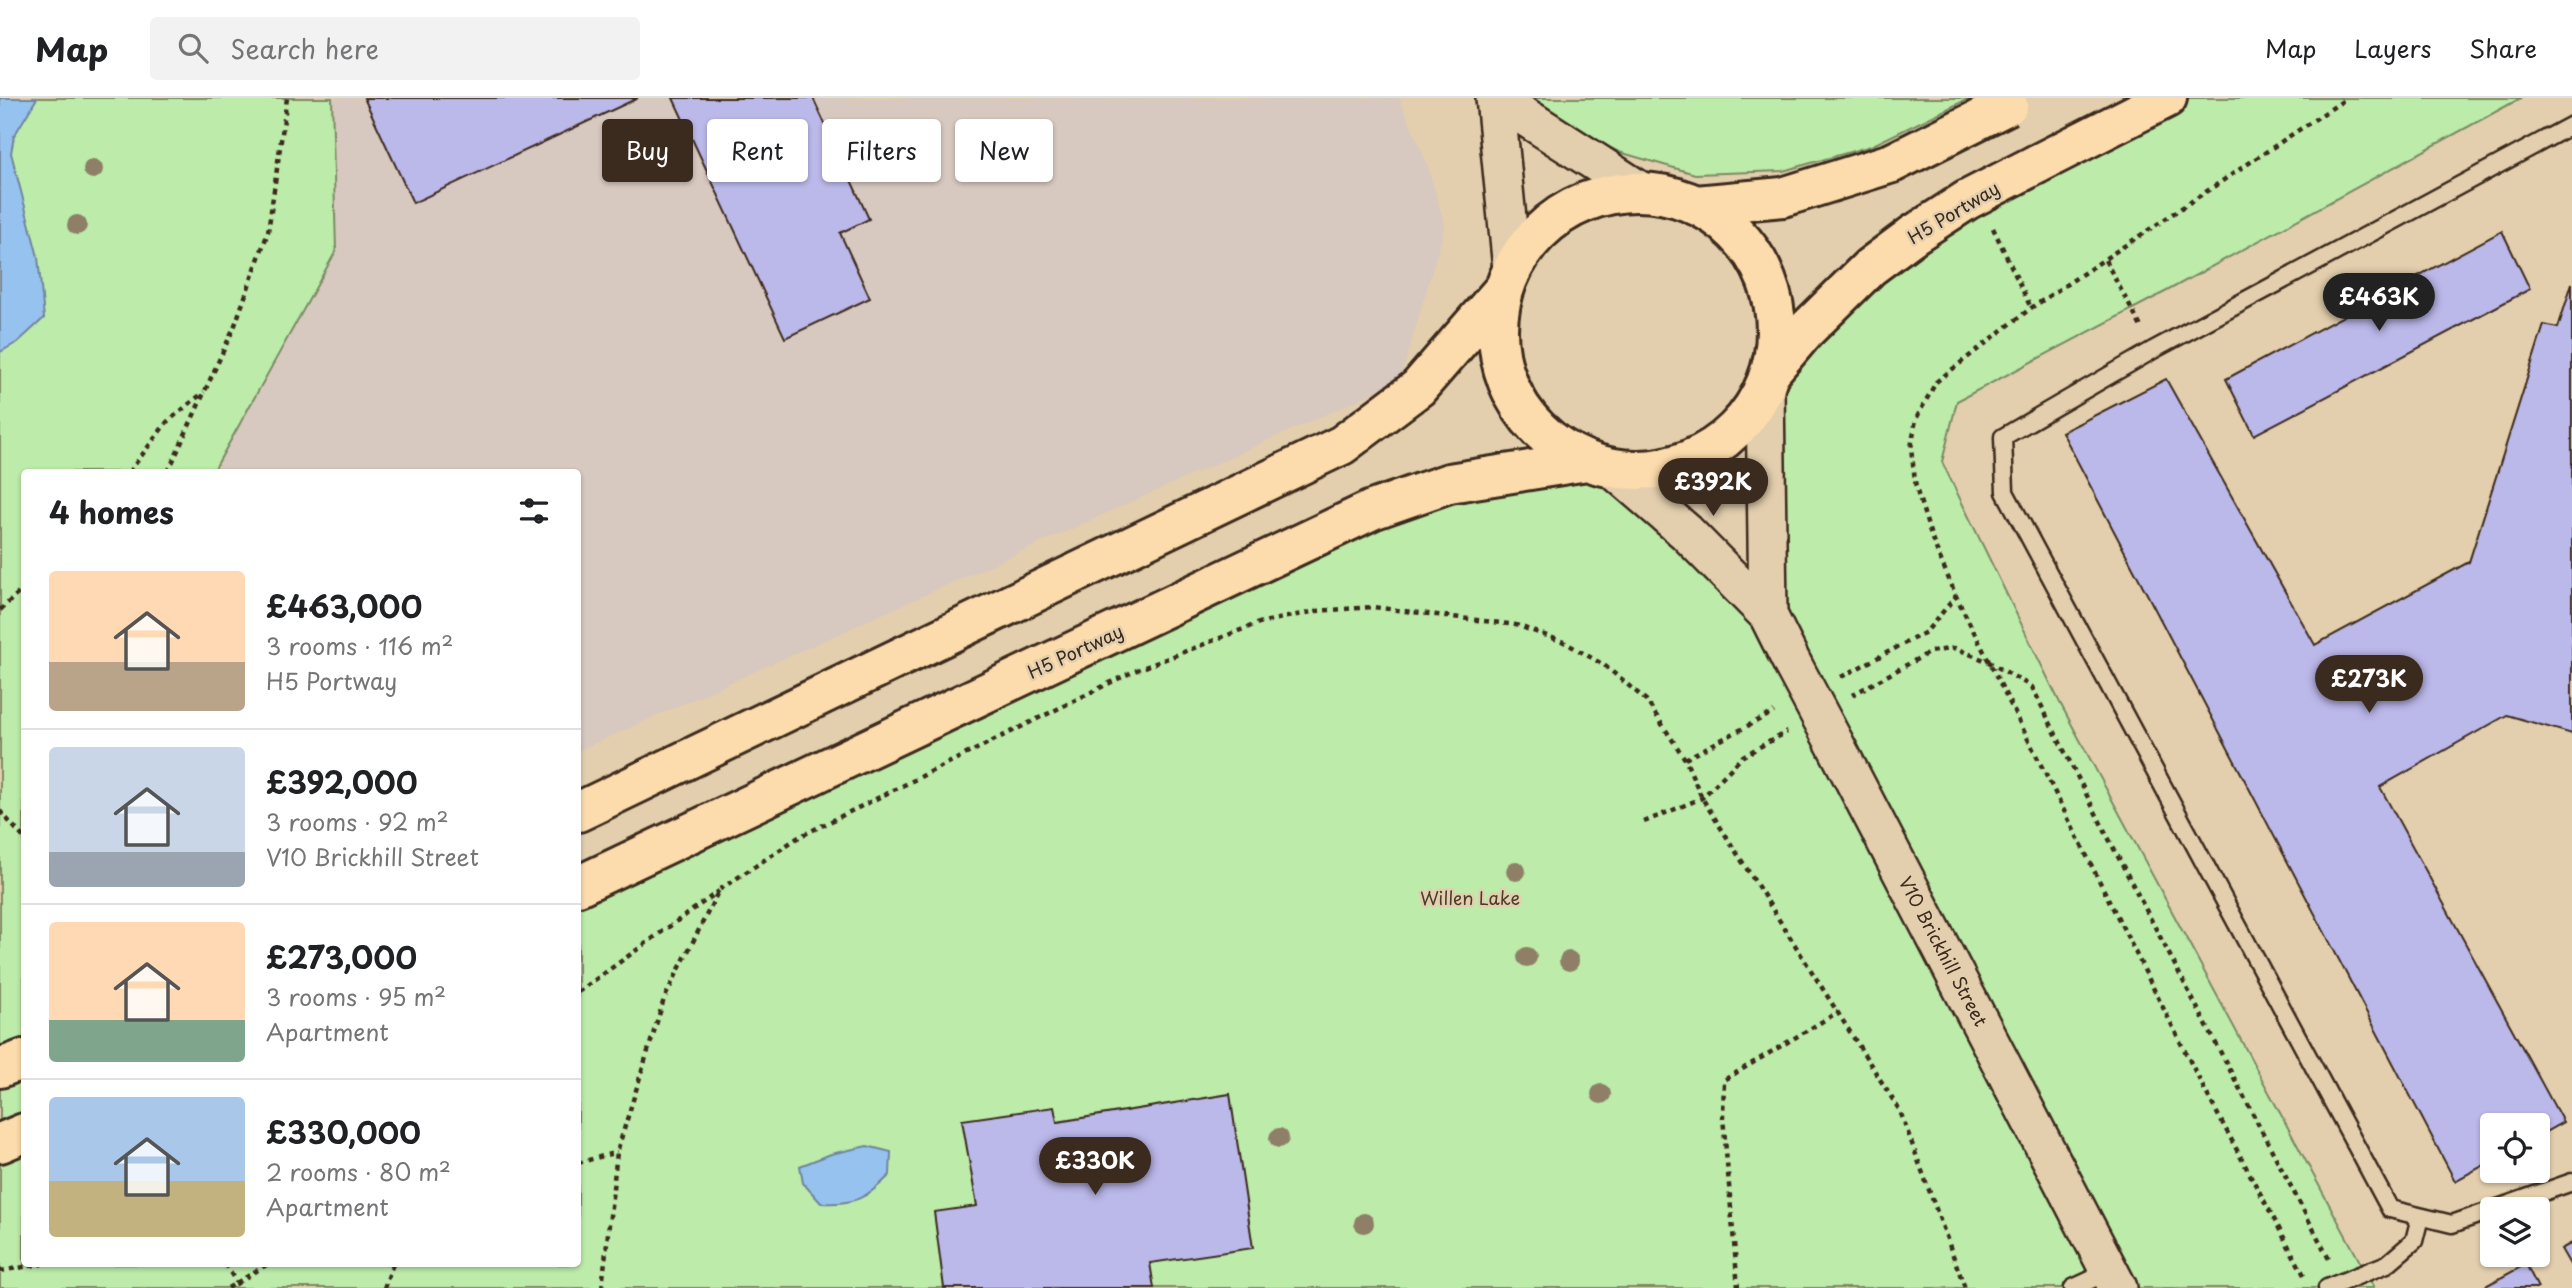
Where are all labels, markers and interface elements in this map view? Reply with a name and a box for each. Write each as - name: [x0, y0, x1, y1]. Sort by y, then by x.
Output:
- search box: [150, 17, 640, 80]
- text: Map: [35, 23, 108, 73]
- icon: search: [174, 29, 212, 67]
- text: Search here: [230, 29, 379, 68]
- text: Map: [2265, 30, 2316, 66]
- text: Layers: [2354, 30, 2431, 66]
- text: Share: [2469, 30, 2537, 66]
- chip: Buy: [602, 119, 693, 182]
- chip: Rent: [707, 119, 808, 182]
- chip: Filters: [822, 119, 941, 182]
- chip: New: [955, 119, 1053, 182]
- street label: H5 Portway: [1902, 174, 2004, 250]
- pin: £463K: [2330, 274, 2428, 333]
- text: £463K: [2339, 278, 2419, 313]
- pin: £392K: [1664, 458, 1762, 518]
- text: £392K: [1674, 463, 1752, 498]
- text: 4 homes: [49, 489, 174, 534]
- icon: filters: [515, 492, 553, 530]
- text: £463,000: [266, 583, 422, 628]
- icon: home: [105, 599, 189, 683]
- street label: H5 Portway: [1023, 617, 1127, 685]
- text: 3 rooms · 116 m²: [266, 628, 453, 663]
- pin: £273K: [2320, 656, 2418, 715]
- text: £273K: [2331, 660, 2407, 695]
- text: H5 Portway: [266, 663, 397, 698]
- text: £392,000: [266, 759, 418, 804]
- icon: home: [105, 775, 189, 859]
- text: 3 rooms · 92 m²: [266, 804, 449, 839]
- text: V10 Brickhill Street: [266, 839, 479, 874]
- street label: V10 Brickhill Street: [1893, 871, 1995, 1031]
- park label: Willen Lake: [1420, 884, 1520, 911]
- text: £273,000: [266, 934, 417, 979]
- icon: home: [105, 950, 189, 1034]
- text: 3 rooms · 95 m²: [266, 979, 446, 1014]
- text: Apartment: [266, 1014, 389, 1049]
- text: £330,000: [266, 1109, 421, 1154]
- map controls: [2480, 1113, 2550, 1267]
- button: locate: [2480, 1113, 2550, 1183]
- icon: home: [105, 1125, 189, 1209]
- pin: £330K: [1046, 1138, 1144, 1197]
- text: £330K: [1055, 1142, 1135, 1177]
- text: 2 rooms · 80 m²: [266, 1154, 451, 1189]
- text: Apartment: [266, 1189, 389, 1224]
- button: layers: [2480, 1197, 2550, 1267]

